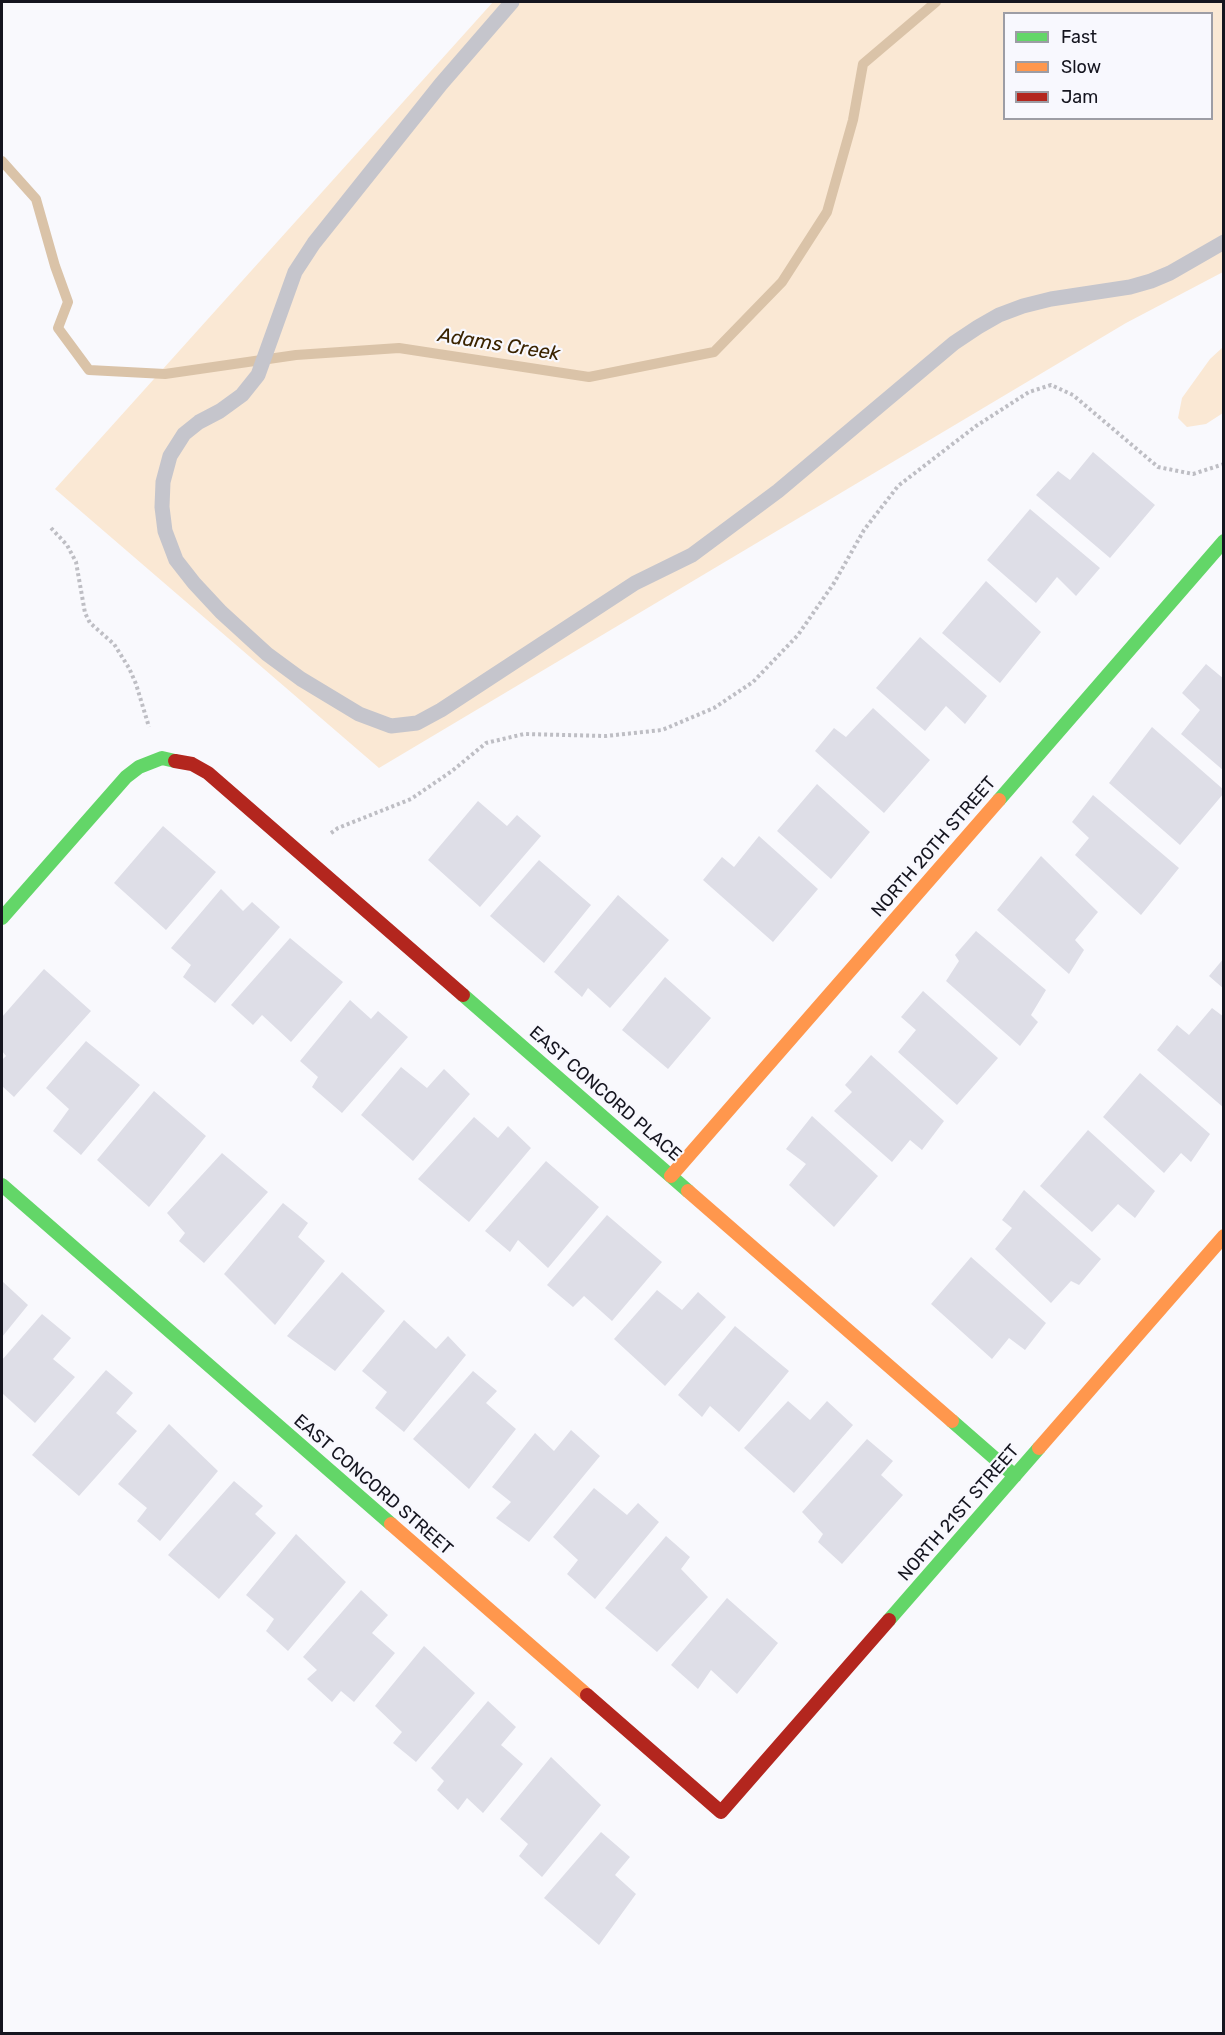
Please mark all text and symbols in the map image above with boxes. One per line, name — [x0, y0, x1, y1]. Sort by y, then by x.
legend — [1003, 12, 1213, 120]
text: Fast — [1061, 26, 1097, 48]
text: Slow — [1061, 56, 1101, 78]
text: Jam — [1061, 86, 1098, 108]
water label: Adams Creek — [436, 324, 562, 366]
street label: NORTH 20TH STREET — [867, 772, 1001, 922]
street label: EAST CONCORD PLACE — [525, 1022, 685, 1166]
street label: EAST CONCORD STREET — [289, 1410, 457, 1560]
street label: NORTH 21ST STREET — [894, 1440, 1024, 1586]

